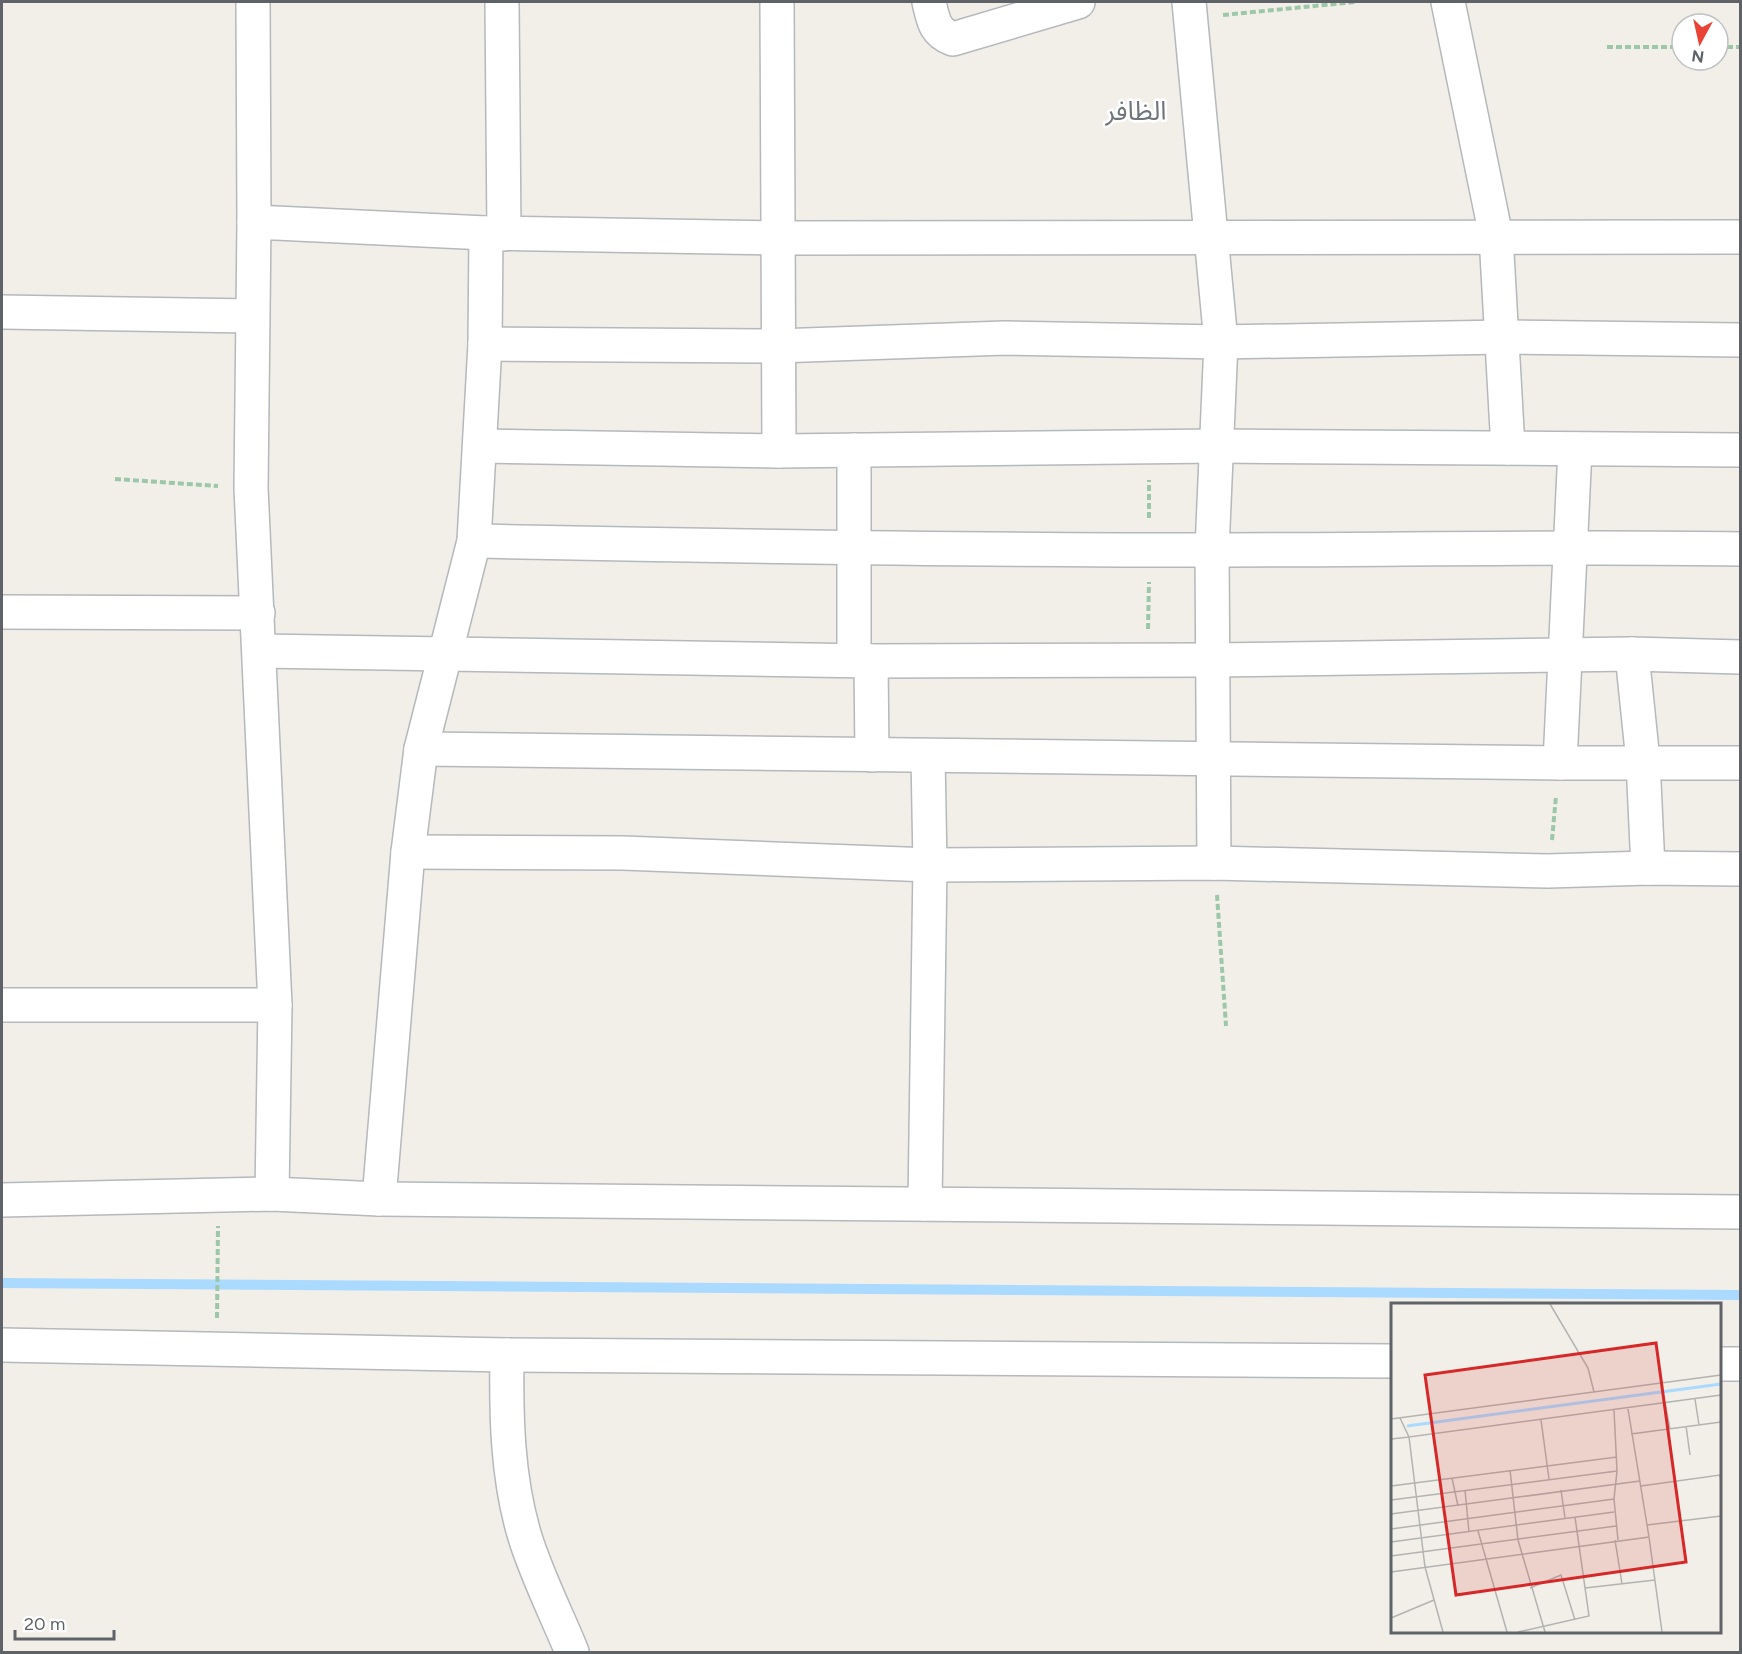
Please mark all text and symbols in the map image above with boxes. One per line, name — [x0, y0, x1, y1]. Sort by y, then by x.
north arrow — [1670, 12, 1730, 72]
text: N — [1691, 46, 1705, 67]
district label: الظافر — [1105, 95, 1166, 127]
inset map — [1391, 1303, 1721, 1633]
scale bar — [15, 1603, 114, 1641]
text: 20 m — [24, 1613, 65, 1635]

